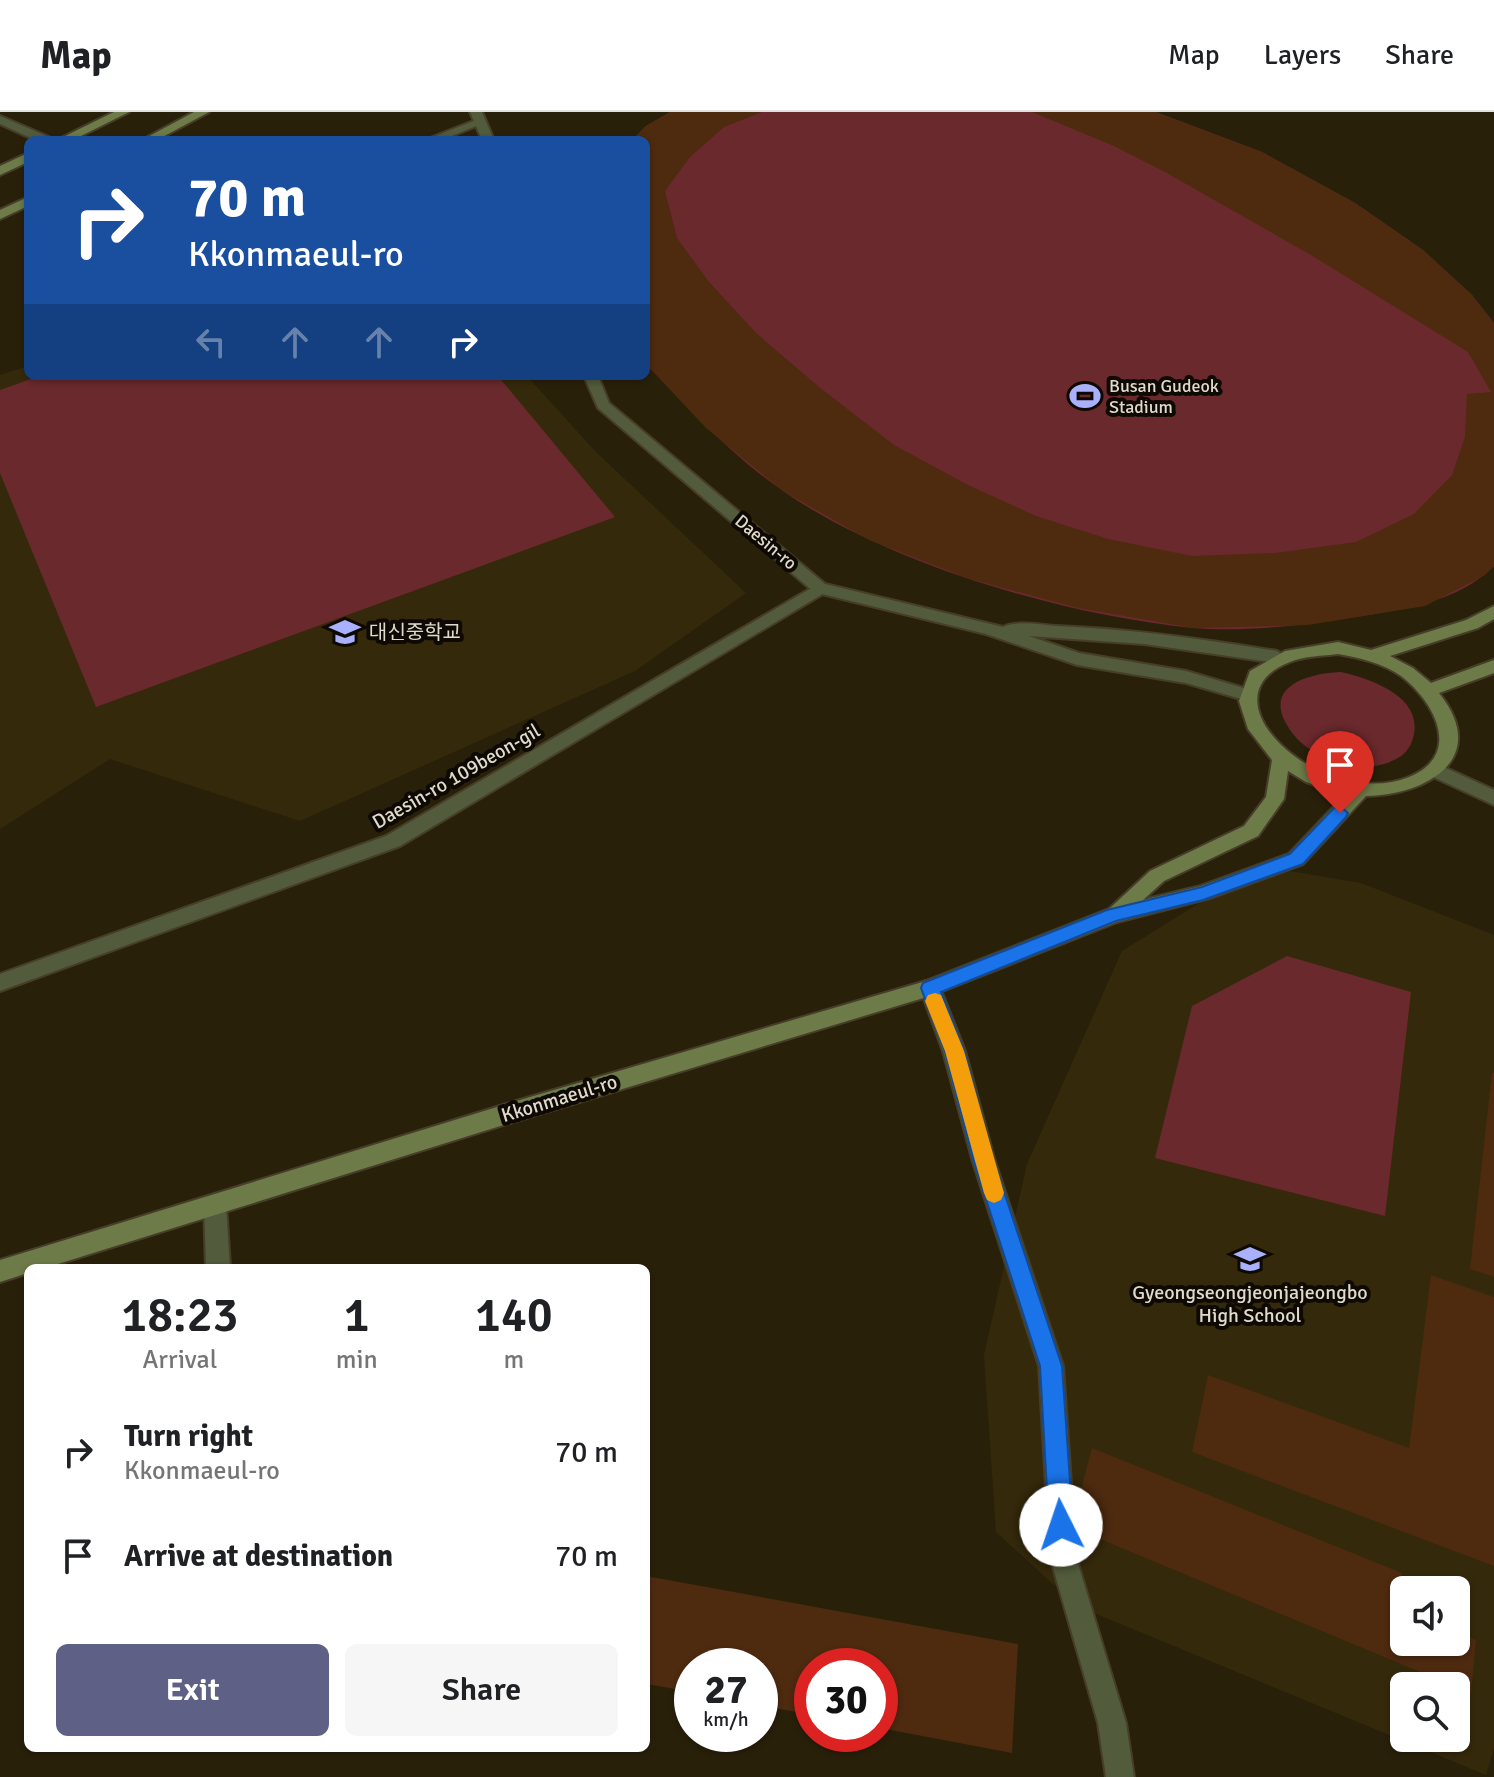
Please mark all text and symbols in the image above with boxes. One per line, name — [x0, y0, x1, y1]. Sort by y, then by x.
text: Map — [40, 32, 112, 79]
text: Map — [1168, 38, 1220, 72]
text: Layers — [1264, 38, 1341, 72]
text: Share — [1385, 38, 1454, 72]
text: 70 m — [188, 163, 306, 232]
icon: right — [56, 168, 160, 272]
text: Kkonmaeul-ro — [188, 232, 404, 277]
icon: left — [189, 320, 233, 364]
icon: ahead — [273, 320, 317, 364]
icon: ahead — [357, 320, 401, 364]
icon: right — [441, 320, 485, 364]
place label: Busan Gudeok Stadium — [1109, 375, 1219, 418]
sports icon: Busan Gudeok Stadium — [1068, 379, 1102, 413]
street label: Daesin-ro — [731, 510, 801, 574]
school or university icon: 대신중학교 — [328, 615, 362, 649]
place label: 대신중학교 — [369, 620, 461, 645]
street label: Daesin-ro 109beon-gil — [368, 718, 545, 835]
pin — [1306, 731, 1374, 813]
icon: arrive — [1318, 743, 1362, 787]
street label: Kkonmaeul-ro — [498, 1069, 620, 1128]
school or university icon: Gyeongseongjeonjajeongbo High School — [1233, 1242, 1267, 1276]
place label: Gyeongseongjeonjajeongbo High School — [1132, 1280, 1368, 1328]
text: 18:23 — [121, 1286, 238, 1345]
text: 1 — [344, 1286, 370, 1345]
text: 140 — [475, 1286, 553, 1345]
text: Arrival — [142, 1344, 217, 1376]
text: min — [336, 1344, 378, 1376]
text: m — [503, 1344, 524, 1376]
text: Turn right — [124, 1418, 253, 1455]
icon: right — [56, 1430, 100, 1474]
text: 70 m — [555, 1434, 618, 1471]
text: Kkonmaeul-ro — [124, 1455, 280, 1487]
position arrow — [1019, 1483, 1103, 1567]
icon: arrive — [56, 1534, 100, 1578]
text: Arrive at destination — [124, 1538, 393, 1575]
text: 70 m — [555, 1538, 618, 1575]
map controls — [1390, 1576, 1470, 1752]
button: sound — [1390, 1576, 1470, 1656]
button: Exit — [56, 1644, 329, 1736]
button: Share — [345, 1644, 618, 1736]
speed limit sign: 30 — [794, 1648, 898, 1752]
text: 27 — [704, 1665, 748, 1715]
button: search — [1390, 1672, 1470, 1752]
text: km/h — [703, 1707, 749, 1732]

